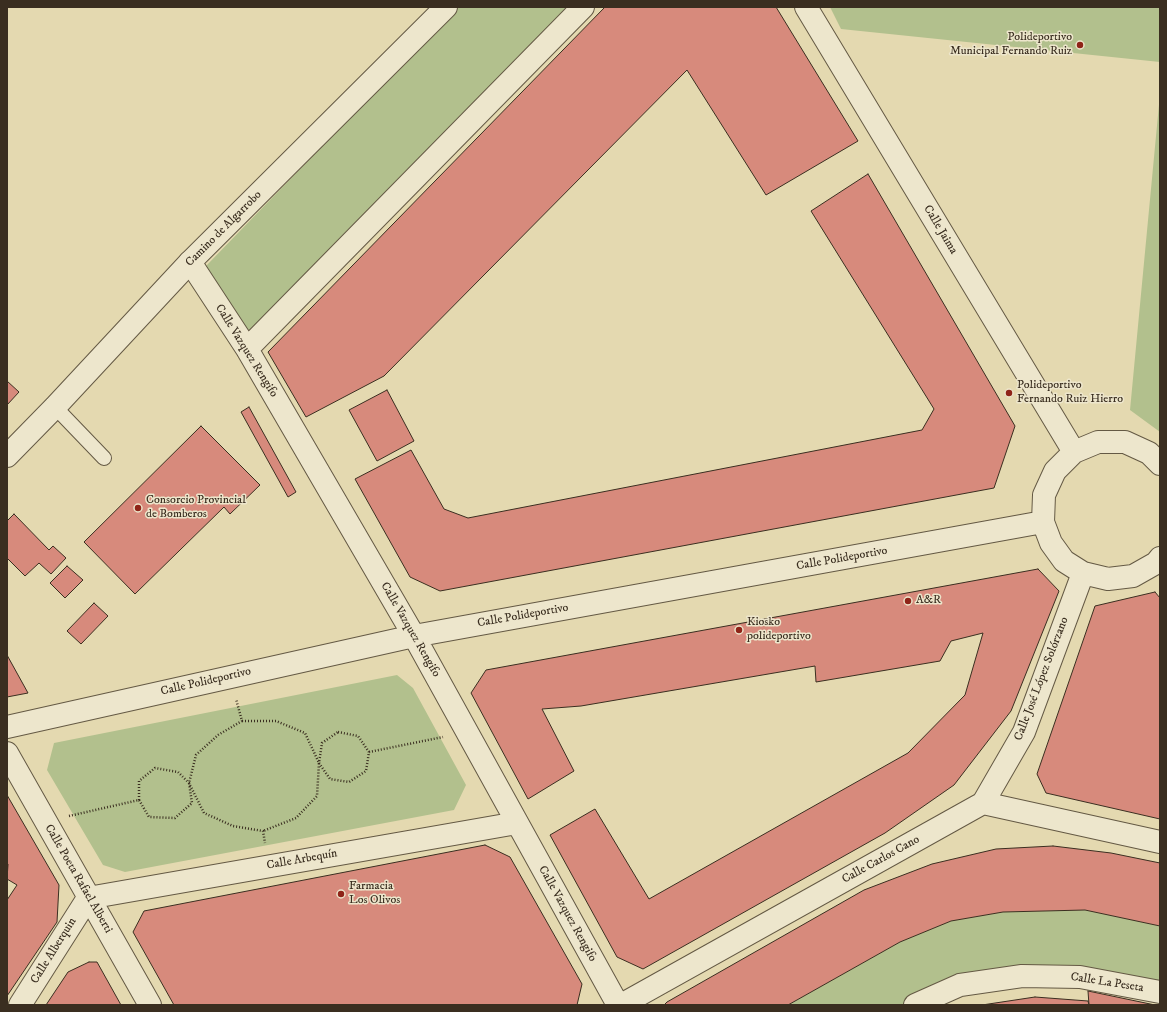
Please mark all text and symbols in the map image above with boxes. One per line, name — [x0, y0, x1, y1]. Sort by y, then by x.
place label: Polideportivo Municipal Fernando Ruiz — [950, 31, 1072, 59]
marker: Polideportivo Municipal Fernando Ruiz — [1075, 40, 1085, 50]
street label: Camino de Algarrobo — [183, 188, 265, 270]
street label: Calle Jaima — [920, 203, 960, 257]
street label: Calle Vazquez Rengifo — [212, 302, 280, 400]
place label: Polideportivo Fernando Ruiz Hierro — [1017, 379, 1123, 407]
marker: Polideportivo Fernando Ruiz Hierro — [1004, 388, 1014, 398]
place label: Consorcio Provincial de Bomberos — [146, 494, 246, 522]
marker: Consorcio Provincial de Bomberos — [133, 503, 143, 513]
street label: Calle Polideportivo — [795, 544, 889, 574]
street label: Calle Vazquez Rengifo — [377, 580, 443, 680]
place label: A&R — [916, 594, 941, 608]
marker: A&R — [903, 596, 913, 606]
street label: Calle Polideportivo — [476, 601, 570, 631]
street label: Calle José López Solórzano — [1012, 615, 1072, 743]
place label: Kiosko polideportivo — [747, 616, 811, 644]
marker: Kiosko polideportivo — [734, 625, 744, 635]
street label: Calle Polideportivo — [159, 665, 253, 699]
street label: Calle Poeta Rafael Alberti — [41, 822, 115, 936]
street label: Calle Carlos Cano — [840, 833, 922, 887]
street label: Calle Arbequín — [266, 847, 338, 873]
street label: Calle Vazquez Rengifo — [535, 864, 599, 964]
place label: Farmacia Los Olivos — [349, 880, 400, 908]
marker: Farmacia Los Olivos — [336, 889, 346, 899]
street label: Calle Alberquin — [28, 915, 80, 987]
street label: Calle La Peseta — [1069, 970, 1145, 996]

